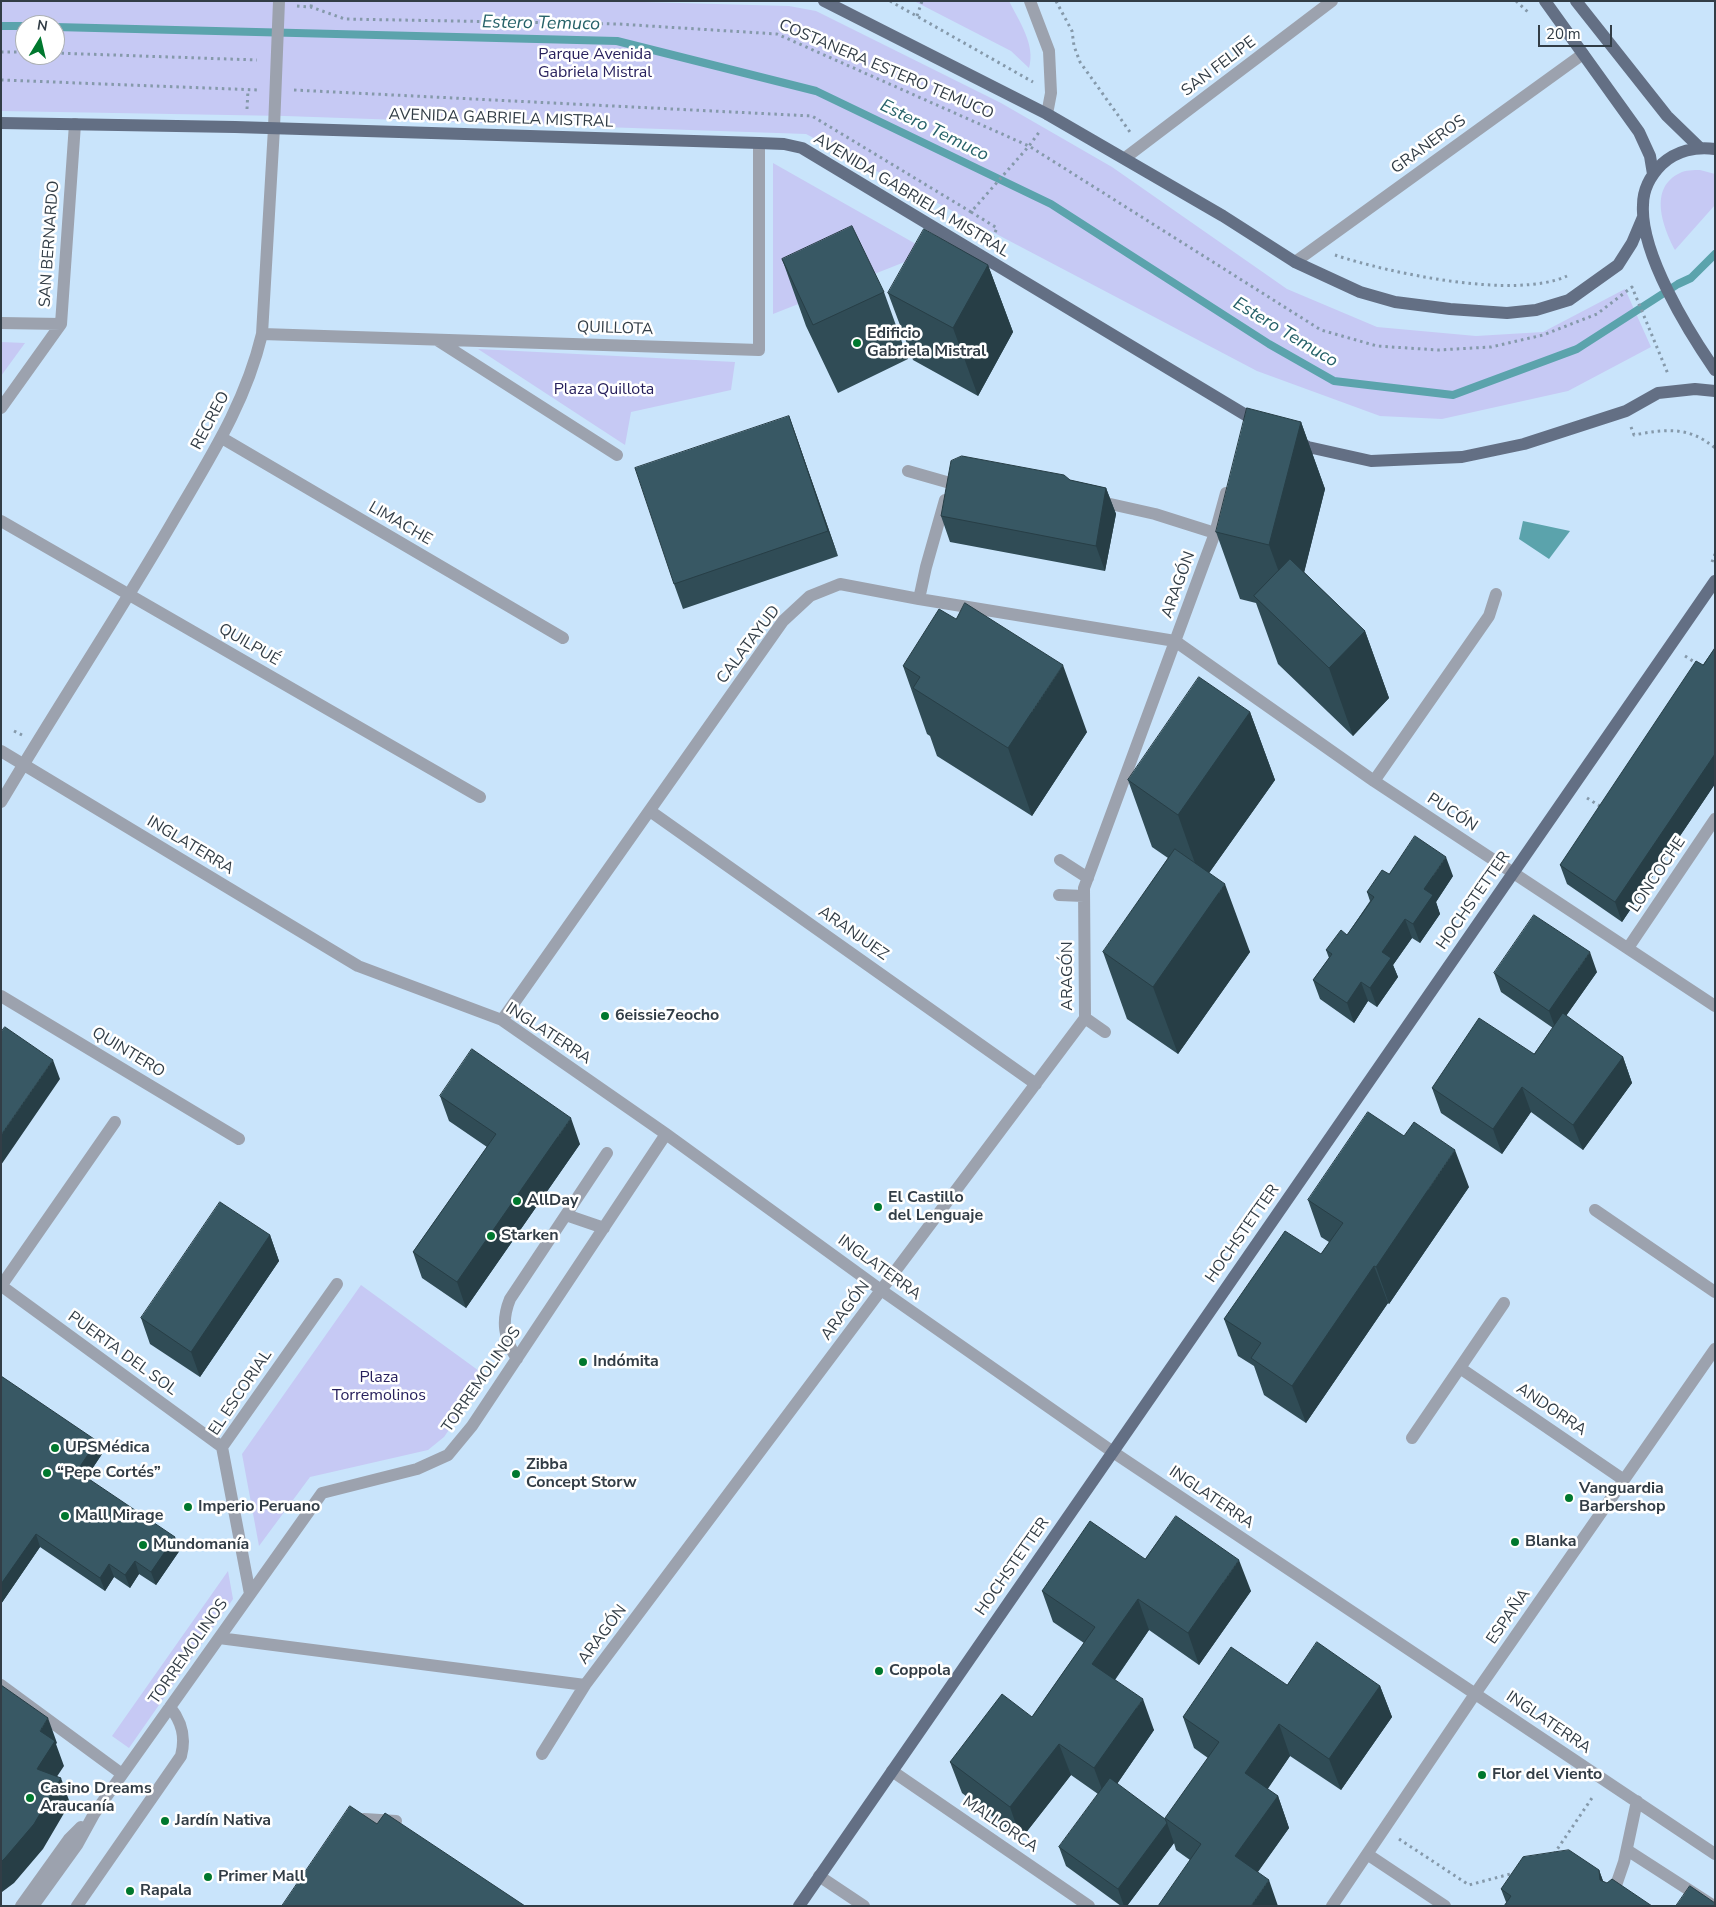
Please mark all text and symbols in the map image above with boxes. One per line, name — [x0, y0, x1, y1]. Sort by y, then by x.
water label: Estero Temuco — [482, 12, 600, 36]
north arrow — [15, 15, 65, 65]
text: N — [36, 15, 49, 36]
scale bar — [1541, 15, 1615, 47]
street label: COSTANERA ESTERO TEMUCO — [776, 16, 996, 124]
text: 20 m — [1546, 24, 1581, 44]
street label: SAN FELIPE — [1178, 33, 1260, 101]
park label: Parque Avenida Gabriela Mistral — [538, 45, 652, 83]
water label: Estero Temuco — [876, 95, 992, 167]
street label: AVENIDA GABRIELA MISTRAL — [388, 105, 614, 133]
street label: GRANEROS — [1388, 111, 1470, 179]
street label: AVENIDA GABRIELA MISTRAL — [810, 130, 1012, 262]
street label: SAN BERNARDO — [36, 180, 64, 308]
water label: Estero Temuco — [1229, 293, 1341, 373]
street label: QUILLOTA — [576, 318, 654, 340]
place label: Edificio Gabriela Mistral — [867, 324, 986, 362]
marker: Edificio Gabriela Mistral — [851, 337, 863, 349]
park label: Plaza Quillota — [554, 380, 654, 400]
street label: RECREO — [188, 389, 234, 453]
street label: LIMACHE — [365, 498, 435, 550]
street label: ARAGÓN — [1158, 549, 1200, 621]
street label: CALATAYUD — [713, 602, 785, 688]
street label: QUILPUÉ — [215, 620, 283, 670]
street label: PUCÓN — [1423, 790, 1481, 836]
street label: INGLATERRA — [143, 812, 237, 880]
street label: LONCOCHE — [1626, 833, 1690, 917]
street label: HOCHSTETTER — [1433, 848, 1515, 954]
street label: ARANJUEZ — [814, 903, 892, 965]
street label: ARAGÓN — [1058, 941, 1078, 1011]
street label: INGLATERRA — [502, 999, 594, 1069]
place label: 6eissie7eocho — [615, 1006, 719, 1026]
marker: 6eissie7eocho — [599, 1010, 611, 1022]
street label: QUINTERO — [88, 1024, 168, 1082]
street label: HOCHSTETTER — [1202, 1181, 1284, 1287]
place label: El Castillo del Lenguaje — [888, 1188, 983, 1226]
place label: AllDay — [527, 1191, 578, 1211]
marker: AllDay — [511, 1195, 523, 1207]
marker: El Castillo del Lenguaje — [872, 1201, 884, 1213]
place label: Starken — [501, 1226, 559, 1246]
marker: Starken — [485, 1230, 497, 1242]
street label: INGLATERRA — [834, 1231, 924, 1305]
street label: ARAGÓN — [817, 1278, 875, 1344]
street label: PUERTA DEL SOL — [64, 1308, 180, 1400]
street label: TORREMOLINOS — [438, 1323, 526, 1437]
street label: EL ESCORIAL — [205, 1347, 277, 1439]
place label: Indómita — [593, 1352, 659, 1372]
marker: Indómita — [577, 1356, 589, 1368]
park label: Plaza Torremolinos — [332, 1368, 426, 1406]
street label: ANDORRA — [1512, 1380, 1590, 1440]
place label: UPSMédica — [65, 1438, 150, 1458]
marker: UPSMédica — [49, 1442, 61, 1454]
place label: Zibba Concept Storw — [526, 1455, 637, 1493]
place label: “Pepe Cortés” — [57, 1463, 161, 1483]
street label: INGLATERRA — [1165, 1463, 1257, 1533]
marker: “Pepe Cortés” — [41, 1467, 53, 1479]
marker: Zibba Concept Storw — [510, 1468, 522, 1480]
place label: Vanguardia Barbershop — [1579, 1479, 1665, 1517]
marker: Vanguardia Barbershop — [1563, 1492, 1575, 1504]
place label: Imperio Peruano — [198, 1497, 320, 1517]
marker: Imperio Peruano — [182, 1501, 194, 1513]
place label: Mall Mirage — [75, 1506, 163, 1526]
marker: Mall Mirage — [59, 1510, 71, 1522]
street label: HOCHSTETTER — [972, 1514, 1054, 1620]
place label: Blanka — [1525, 1532, 1576, 1552]
place label: Mundomanía — [153, 1535, 249, 1555]
marker: Blanka — [1509, 1536, 1521, 1548]
marker: Mundomanía — [137, 1539, 149, 1551]
street label: ESPAÑA — [1483, 1586, 1535, 1648]
street label: TORREMOLINOS — [145, 1595, 233, 1709]
street label: ARAGÓN — [574, 1602, 632, 1668]
place label: Coppola — [889, 1661, 951, 1681]
marker: Coppola — [873, 1665, 885, 1677]
street label: INGLATERRA — [1502, 1688, 1594, 1758]
place label: Flor del Viento — [1492, 1765, 1602, 1785]
marker: Flor del Viento — [1476, 1769, 1488, 1781]
place label: Casino Dreams Araucanía — [40, 1779, 152, 1817]
marker: Casino Dreams Araucanía — [24, 1792, 36, 1804]
street label: MALLORCA — [958, 1793, 1042, 1857]
place label: Jardín Nativa — [175, 1811, 271, 1831]
marker: Jardín Nativa — [159, 1815, 171, 1827]
place label: Primer Mall — [218, 1867, 305, 1887]
marker: Primer Mall — [202, 1871, 214, 1883]
place label: Rapala — [140, 1881, 192, 1901]
marker: Rapala — [124, 1885, 136, 1897]

